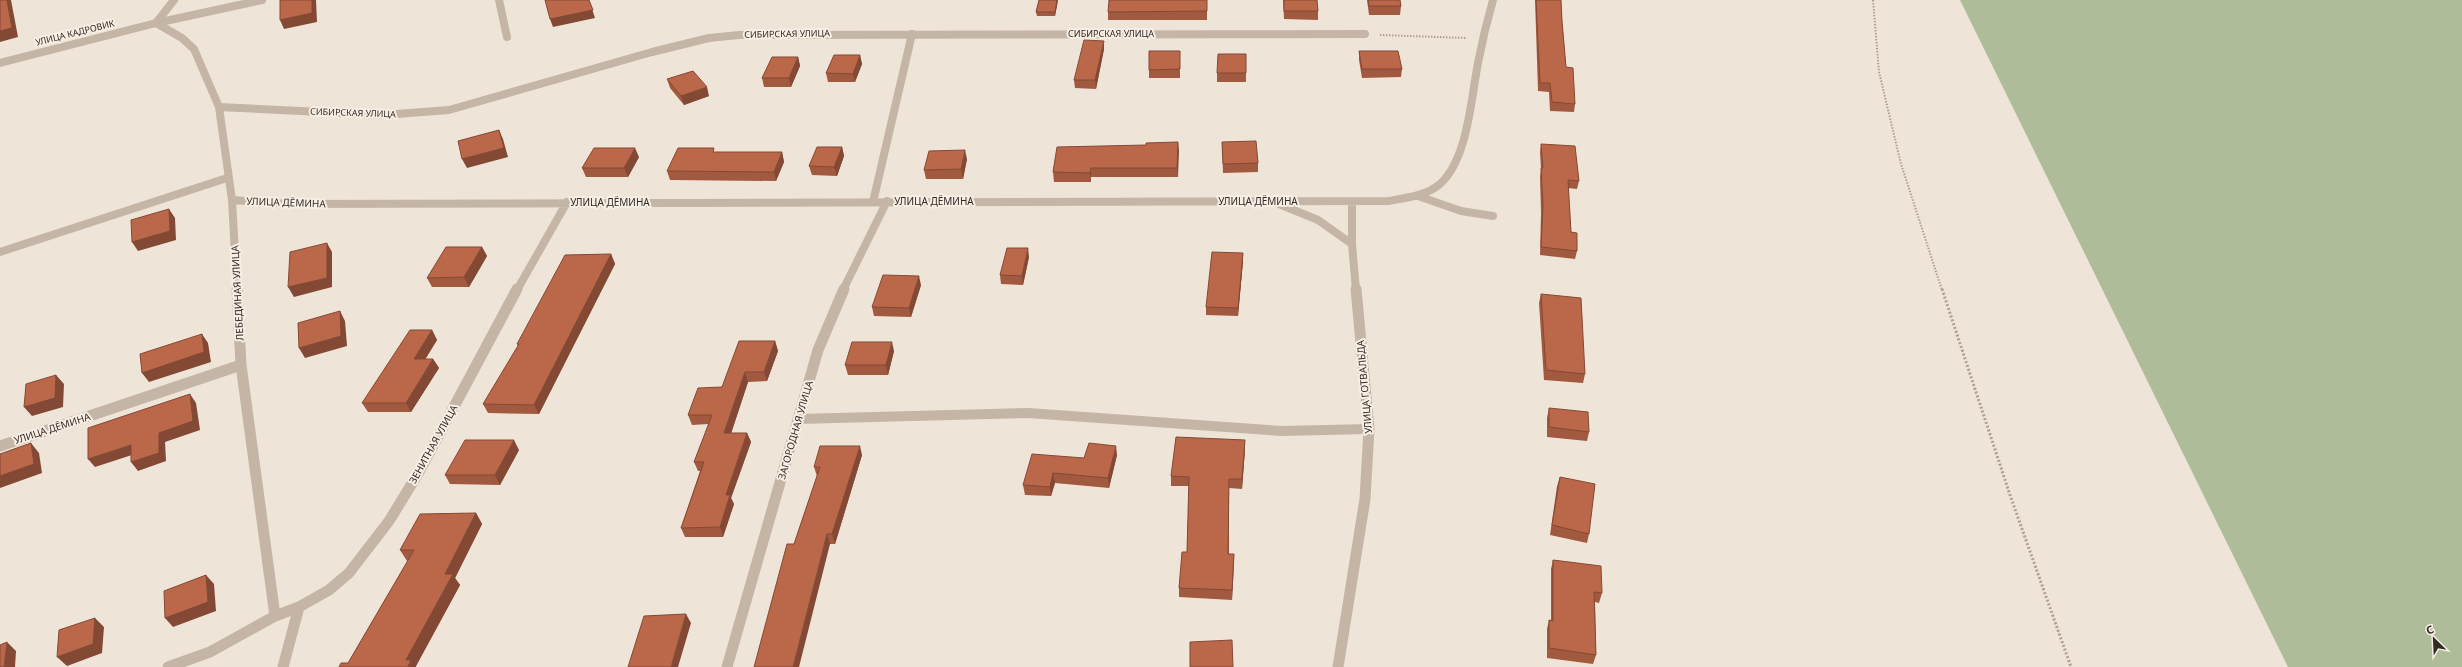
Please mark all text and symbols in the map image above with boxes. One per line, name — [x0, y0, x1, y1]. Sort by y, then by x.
street label: УЛИЦА КАДРОВИК — [34, 16, 116, 49]
street label: СИБИРСКАЯ УЛИЦА — [744, 26, 830, 41]
street label: СИБИРСКАЯ УЛИЦА — [1068, 27, 1154, 40]
street label: СИБИРСКАЯ УЛИЦА — [310, 105, 396, 121]
street label: УЛИЦА ДЁМИНА — [246, 194, 327, 210]
street label: УЛИЦА ДЁМИНА — [894, 194, 974, 208]
street label: УЛИЦА ДЁМИНА — [1218, 194, 1298, 208]
street label: УЛИЦА ДЁМИНА — [570, 195, 650, 209]
street label: ЛЕБЕДИНАЯ УЛИЦА — [227, 244, 246, 341]
street label: УЛИЦА ГОТВАЛЬДА — [1353, 339, 1375, 434]
street label: ЗАГОРОДНАЯ УЛИЦА — [774, 379, 816, 481]
street label: ЗЕНИТНАЯ УЛИЦА — [405, 401, 461, 486]
street label: УЛИЦА ДЁМИНА — [12, 409, 93, 447]
north arrow — [2414, 619, 2454, 659]
text: С — [2423, 621, 2436, 638]

